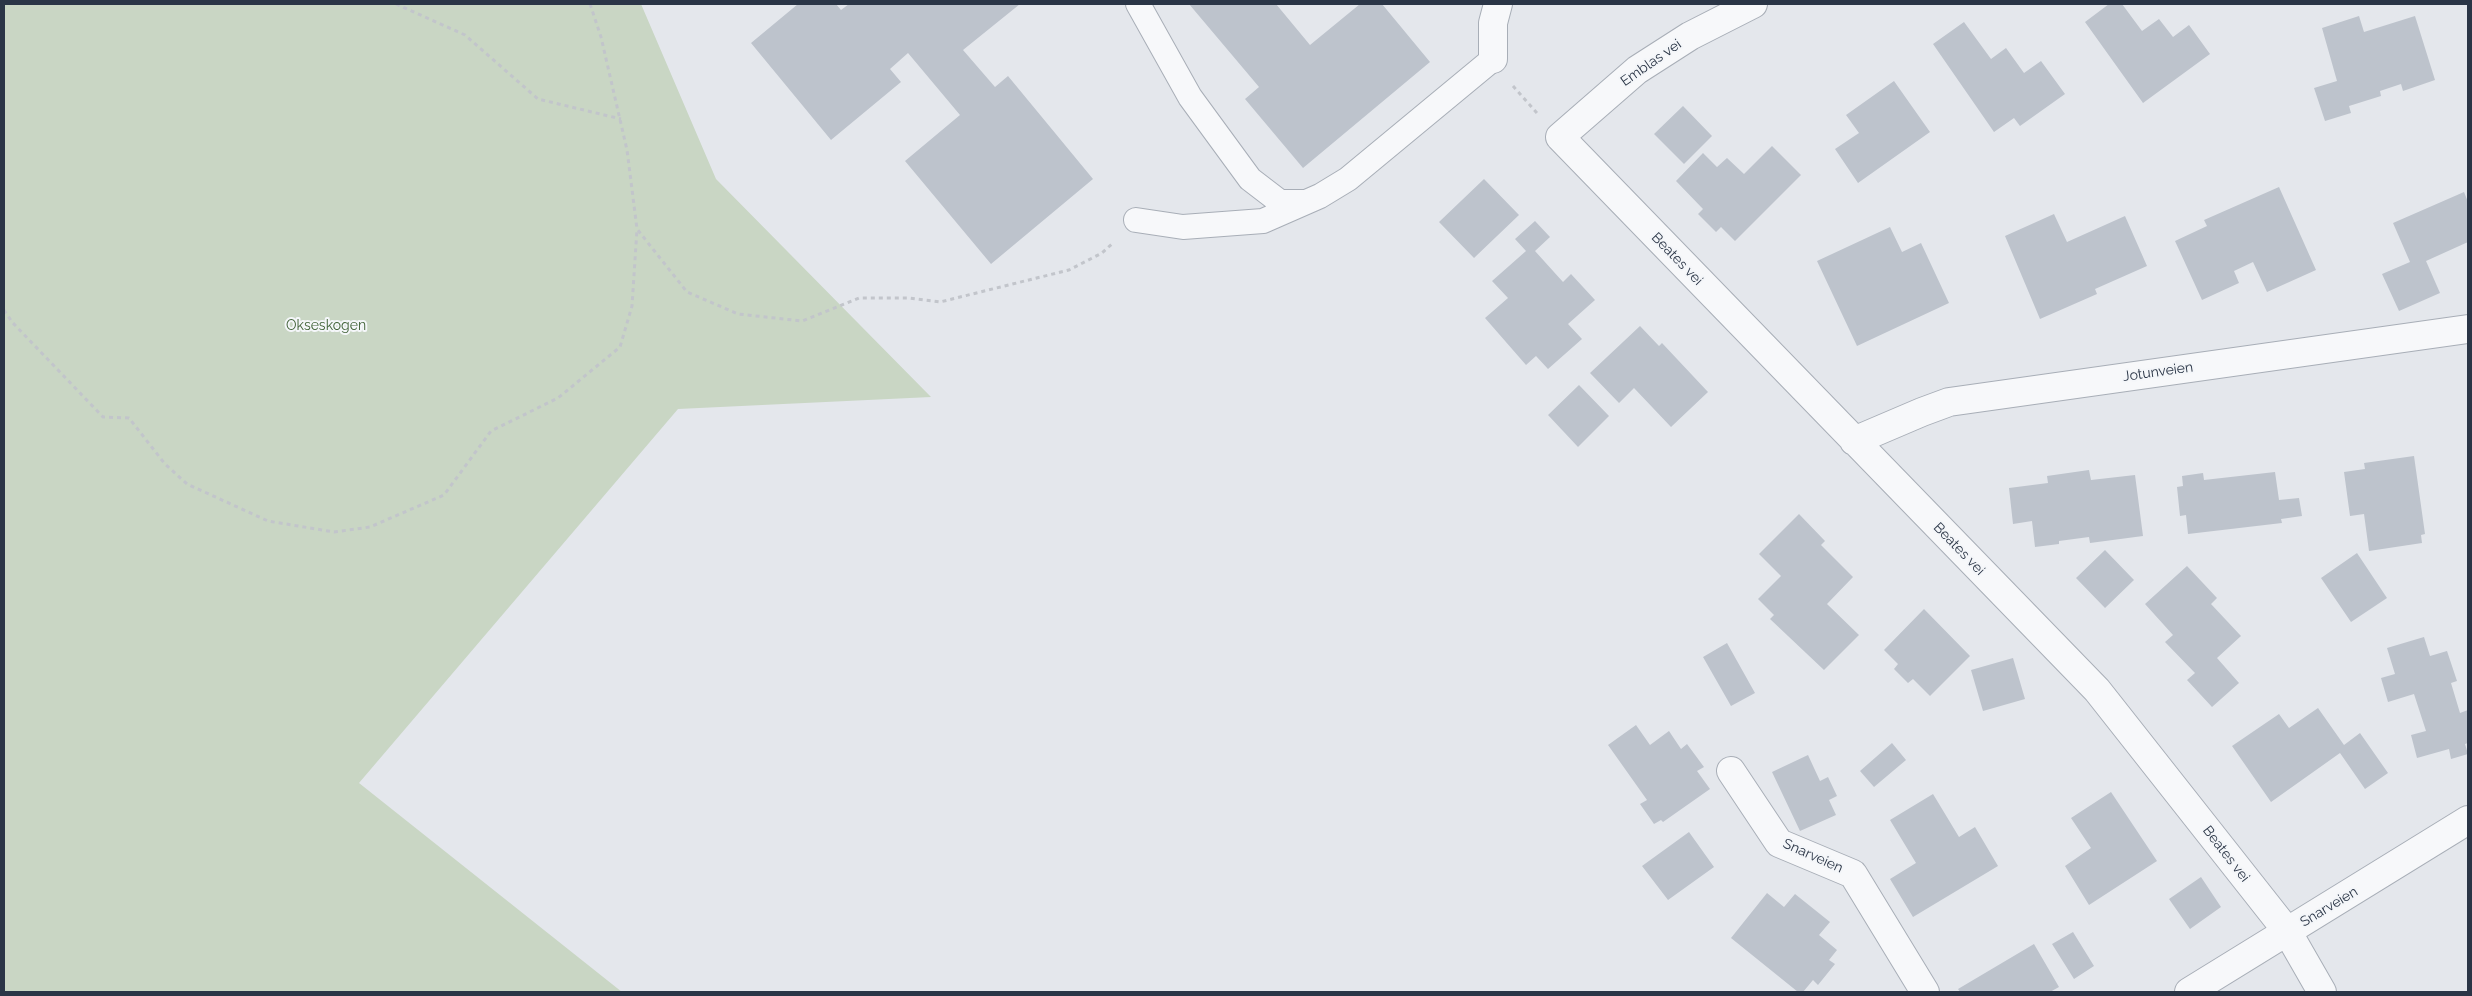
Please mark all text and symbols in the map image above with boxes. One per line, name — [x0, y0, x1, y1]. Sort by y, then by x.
street label: Emblas vei — [1617, 36, 1685, 90]
street label: Beates vei — [1648, 229, 1706, 289]
park label: Okseskogen — [286, 318, 366, 334]
street label: Jotunveien — [2122, 359, 2194, 385]
street label: Beates vei — [1930, 519, 1988, 579]
street label: Beates vei — [2199, 823, 2253, 885]
street label: Snarveien — [1780, 835, 1846, 877]
street label: Snarveien — [2297, 883, 2361, 931]

